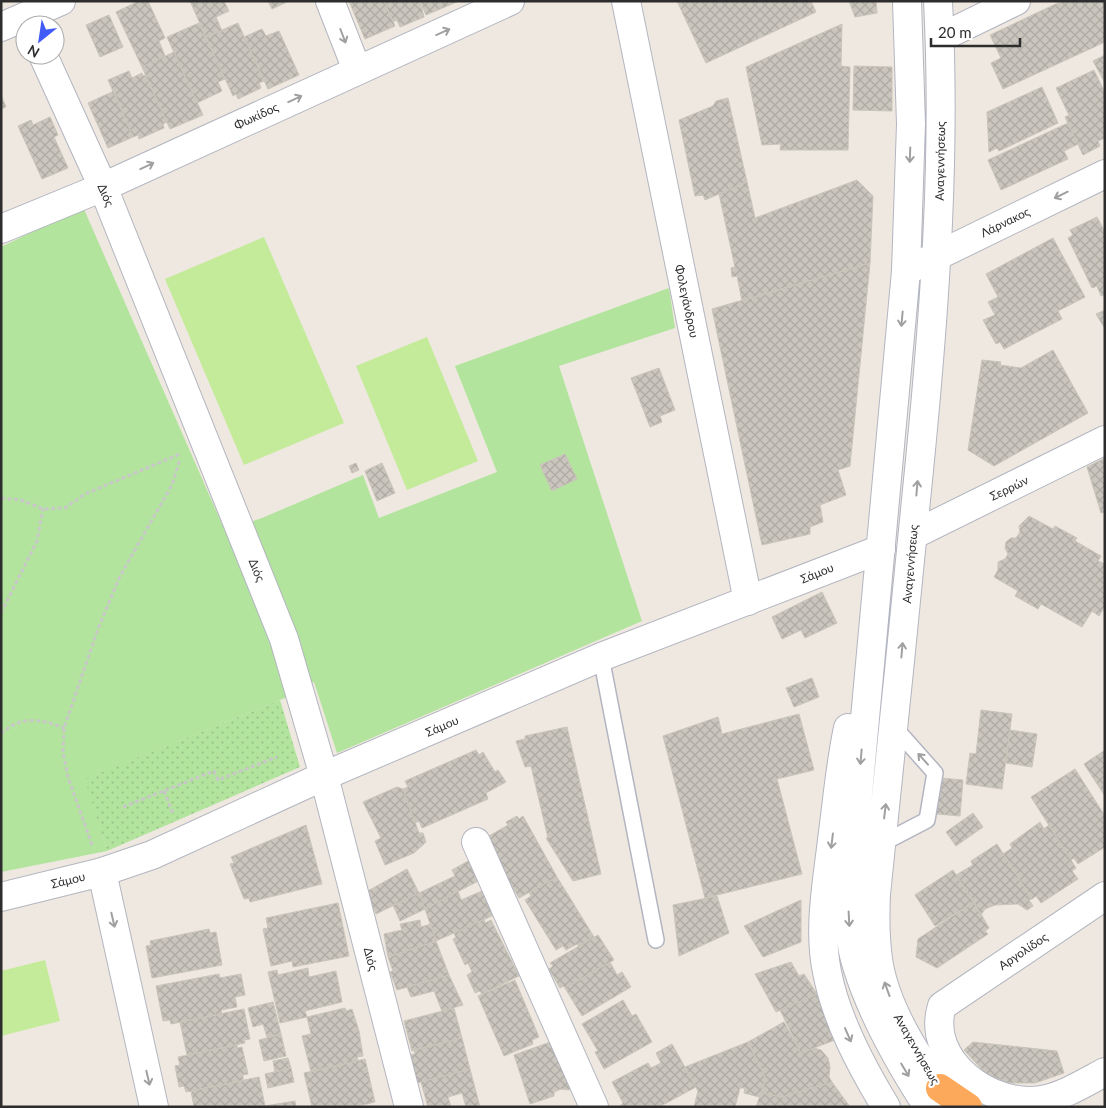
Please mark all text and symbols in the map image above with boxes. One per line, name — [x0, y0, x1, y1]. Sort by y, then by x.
north arrow — [15, 15, 65, 65]
scale bar — [931, 15, 1020, 47]
text: 20 m — [938, 23, 972, 41]
one-way arrow — [435, 26, 450, 36]
one-way arrow — [339, 28, 349, 43]
text: N — [24, 42, 42, 62]
one-way arrow — [287, 93, 302, 103]
street label: Φωκίδος — [231, 99, 281, 133]
street label: Αναγεννήσεως — [932, 121, 948, 201]
one-way arrow — [906, 147, 915, 163]
one-way arrow — [139, 161, 154, 171]
street label: Διός — [94, 181, 118, 209]
one-way arrow — [1054, 191, 1069, 200]
street label: Λάρνακος — [978, 203, 1032, 240]
street label: Φολεγάνδρου — [672, 263, 702, 339]
one-way arrow — [897, 311, 906, 327]
street label: Σερρών — [987, 472, 1031, 504]
one-way arrow — [913, 480, 922, 496]
street label: Αναγεννήσεως — [899, 524, 921, 604]
street label: Διός — [246, 556, 269, 584]
street label: Σάμου — [798, 560, 836, 586]
one-way arrow — [897, 642, 907, 658]
street label: Σάμου — [423, 712, 461, 740]
one-way arrow — [856, 749, 866, 765]
one-way arrow — [917, 753, 929, 766]
one-way arrow — [880, 803, 890, 819]
one-way arrow — [827, 833, 837, 849]
street label: Σάμου — [49, 869, 87, 891]
one-way arrow — [109, 911, 118, 927]
one-way arrow — [845, 911, 854, 927]
street label: Αργολίδος — [996, 929, 1051, 973]
street label: Διός — [361, 946, 381, 973]
one-way arrow — [882, 982, 891, 997]
street label: Αναγεννήσεως — [891, 1011, 943, 1087]
one-way arrow — [844, 1027, 854, 1042]
one-way arrow — [901, 1062, 911, 1076]
one-way arrow — [144, 1070, 153, 1086]

